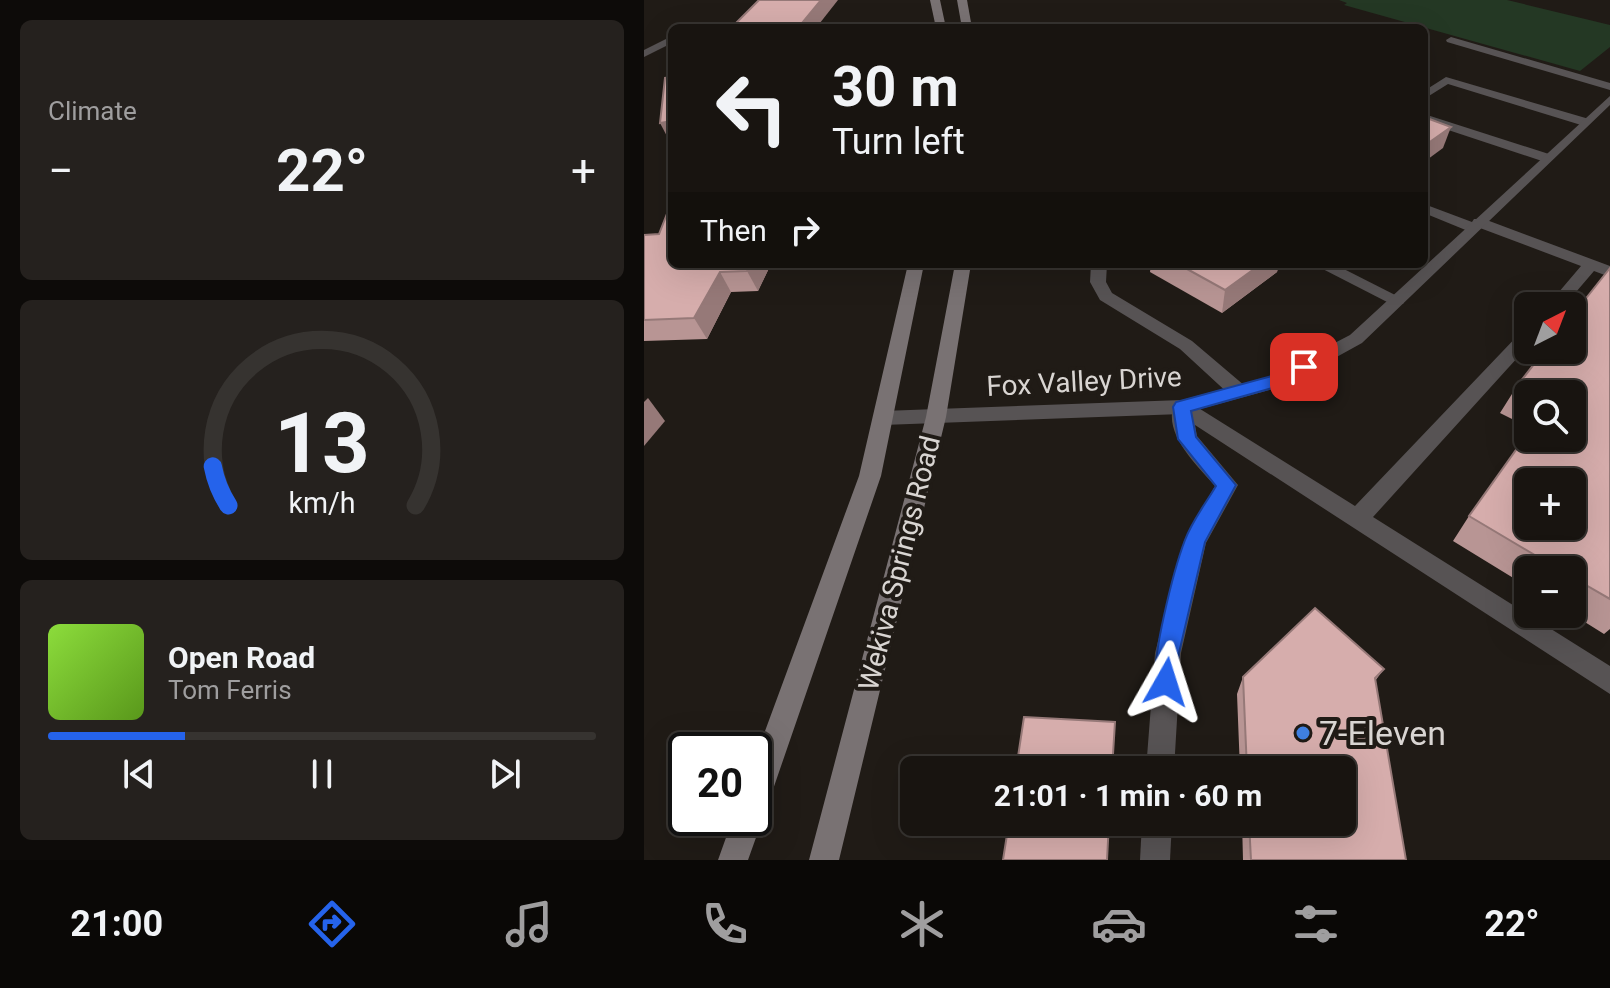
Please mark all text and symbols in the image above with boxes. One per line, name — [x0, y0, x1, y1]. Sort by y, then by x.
text: 30 m — [832, 54, 959, 120]
icon: left — [700, 56, 804, 160]
text: Climate — [48, 96, 137, 126]
text: Turn left — [832, 121, 965, 163]
text: 22° — [276, 135, 368, 206]
text: − — [48, 145, 73, 197]
text: + — [571, 145, 596, 197]
icon: right — [783, 208, 827, 252]
text: Then — [700, 213, 767, 248]
north arrow — [1514, 292, 1586, 364]
map controls — [1514, 292, 1586, 628]
pin — [1270, 333, 1338, 401]
icon: arrive — [1282, 345, 1326, 389]
street label: Fox Valley Drive — [986, 360, 1183, 403]
button: search — [1514, 380, 1586, 452]
text: 13 — [274, 395, 370, 492]
street label: Wekiva Springs Road — [852, 432, 947, 694]
button: + — [1514, 468, 1586, 540]
text: km/h — [288, 486, 356, 520]
button: − — [1514, 556, 1586, 628]
text: Open Road — [168, 640, 315, 675]
position arrow — [1124, 640, 1208, 724]
text: Tom Ferris — [168, 675, 292, 705]
place label: 7-Eleven — [1319, 713, 1446, 753]
marker: 7-Eleven — [1294, 724, 1312, 742]
speed limit sign: 20 — [668, 732, 772, 836]
icon: previous — [117, 752, 161, 796]
icon: pause — [300, 752, 344, 796]
icon: next — [483, 752, 527, 796]
text: 21:01 · 1 min · 60 m — [994, 778, 1262, 813]
icon: directions — [304, 896, 360, 952]
icon: music — [501, 896, 557, 952]
icon: phone — [697, 896, 753, 952]
icon: climate — [894, 896, 950, 952]
icon: car — [1091, 896, 1147, 952]
icon: filters — [1288, 896, 1344, 952]
text: 21:00 — [70, 903, 163, 945]
text: 22° — [1484, 903, 1540, 945]

